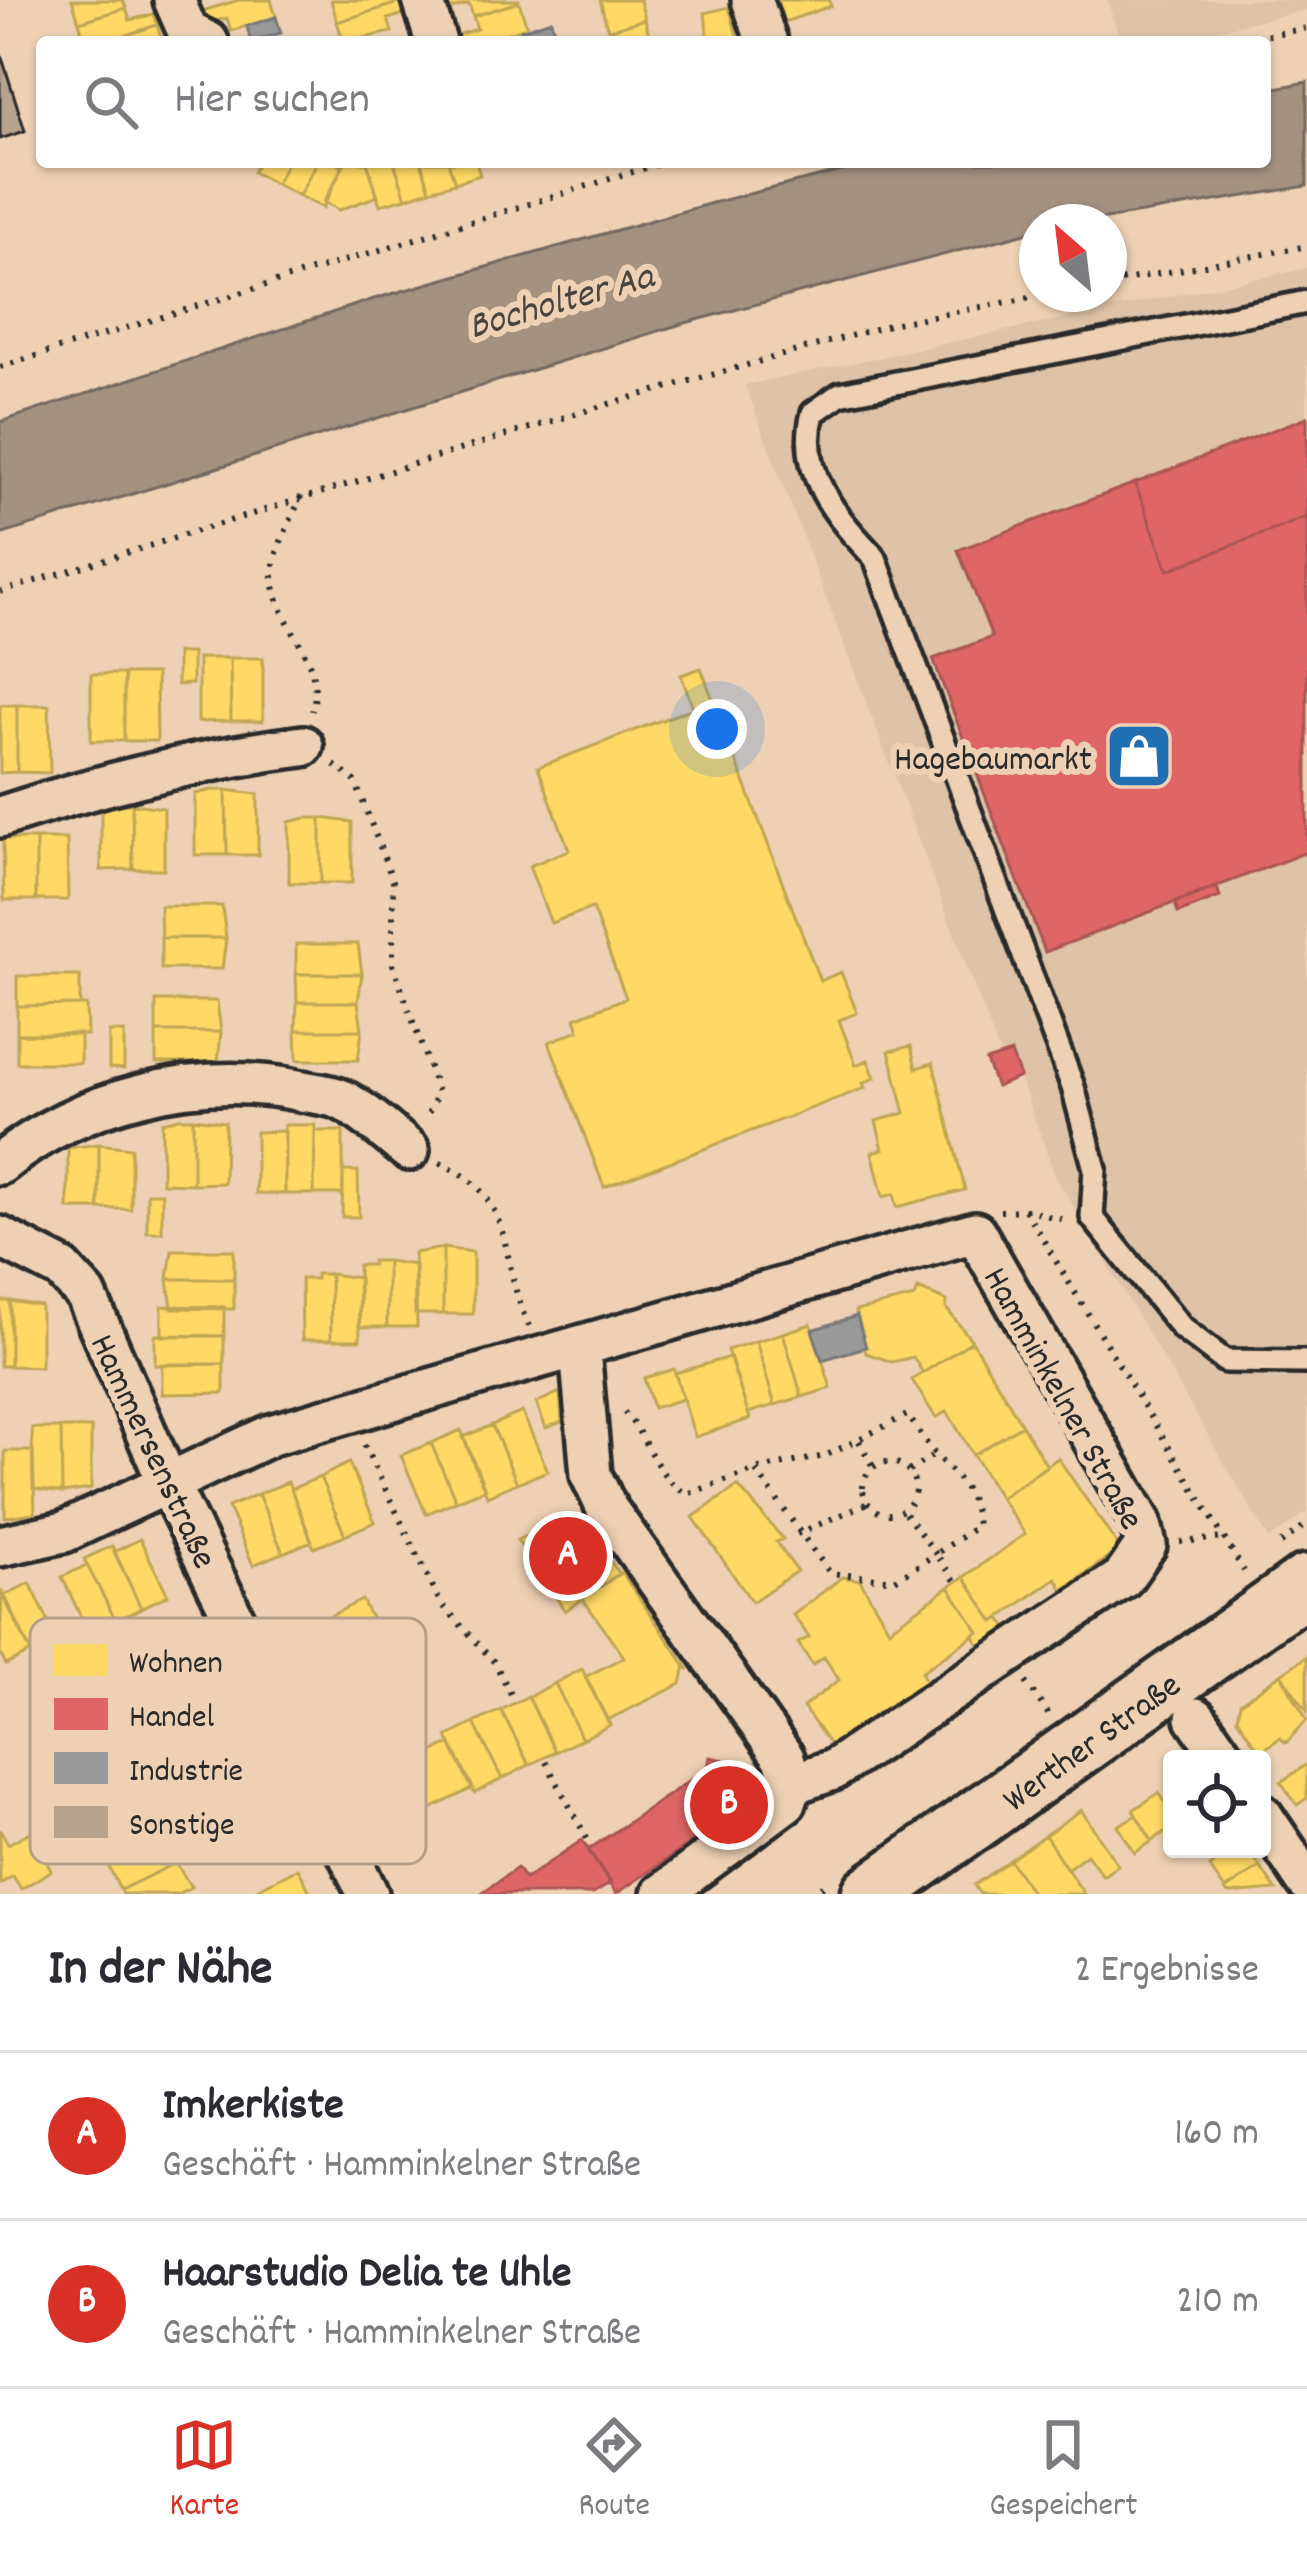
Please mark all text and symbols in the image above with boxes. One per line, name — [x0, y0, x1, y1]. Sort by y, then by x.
search box — [36, 36, 1271, 168]
icon: search — [78, 69, 144, 135]
text: Hier suchen — [174, 70, 370, 134]
north arrow — [1019, 204, 1127, 312]
water label: Bocholter Aa — [463, 251, 663, 357]
your location — [687, 699, 747, 759]
shop icon: Hagebaumarkt — [1104, 721, 1174, 791]
place label: Hagebaumarkt — [894, 736, 1092, 788]
street label: Hamminkelner Straße — [967, 1259, 1155, 1541]
street label: Hammersenstraße — [73, 1327, 228, 1578]
pin: A — [529, 1511, 607, 1601]
legend — [30, 1618, 426, 1864]
text: Wohnen — [129, 1642, 223, 1689]
street label: Werther Straße — [994, 1662, 1194, 1827]
text: Handel — [129, 1696, 215, 1743]
text: Industrie — [129, 1750, 243, 1797]
map controls — [1163, 1750, 1271, 1858]
button: locate — [1163, 1750, 1271, 1858]
pin: B — [690, 1760, 768, 1850]
text: Sonstige — [129, 1804, 235, 1851]
text: In der Nähe — [48, 1936, 272, 2008]
text: 2 Ergebnisse — [1075, 1945, 1259, 2000]
text: Imkerkiste — [162, 2076, 344, 2140]
text: A — [76, 2108, 98, 2163]
text: 160 m — [1174, 2108, 1259, 2163]
text: Geschäft · Hamminkelner Straße — [162, 2140, 641, 2195]
text: Haarstudio Delia te Uhle — [162, 2244, 571, 2308]
text: B — [78, 2276, 96, 2331]
text: 210 m — [1176, 2276, 1259, 2331]
text: Geschäft · Hamminkelner Straße — [162, 2308, 641, 2363]
tab: Karte — [170, 2412, 239, 2531]
tab: Route — [578, 2412, 650, 2531]
tab: Gespeichert — [989, 2412, 1137, 2531]

